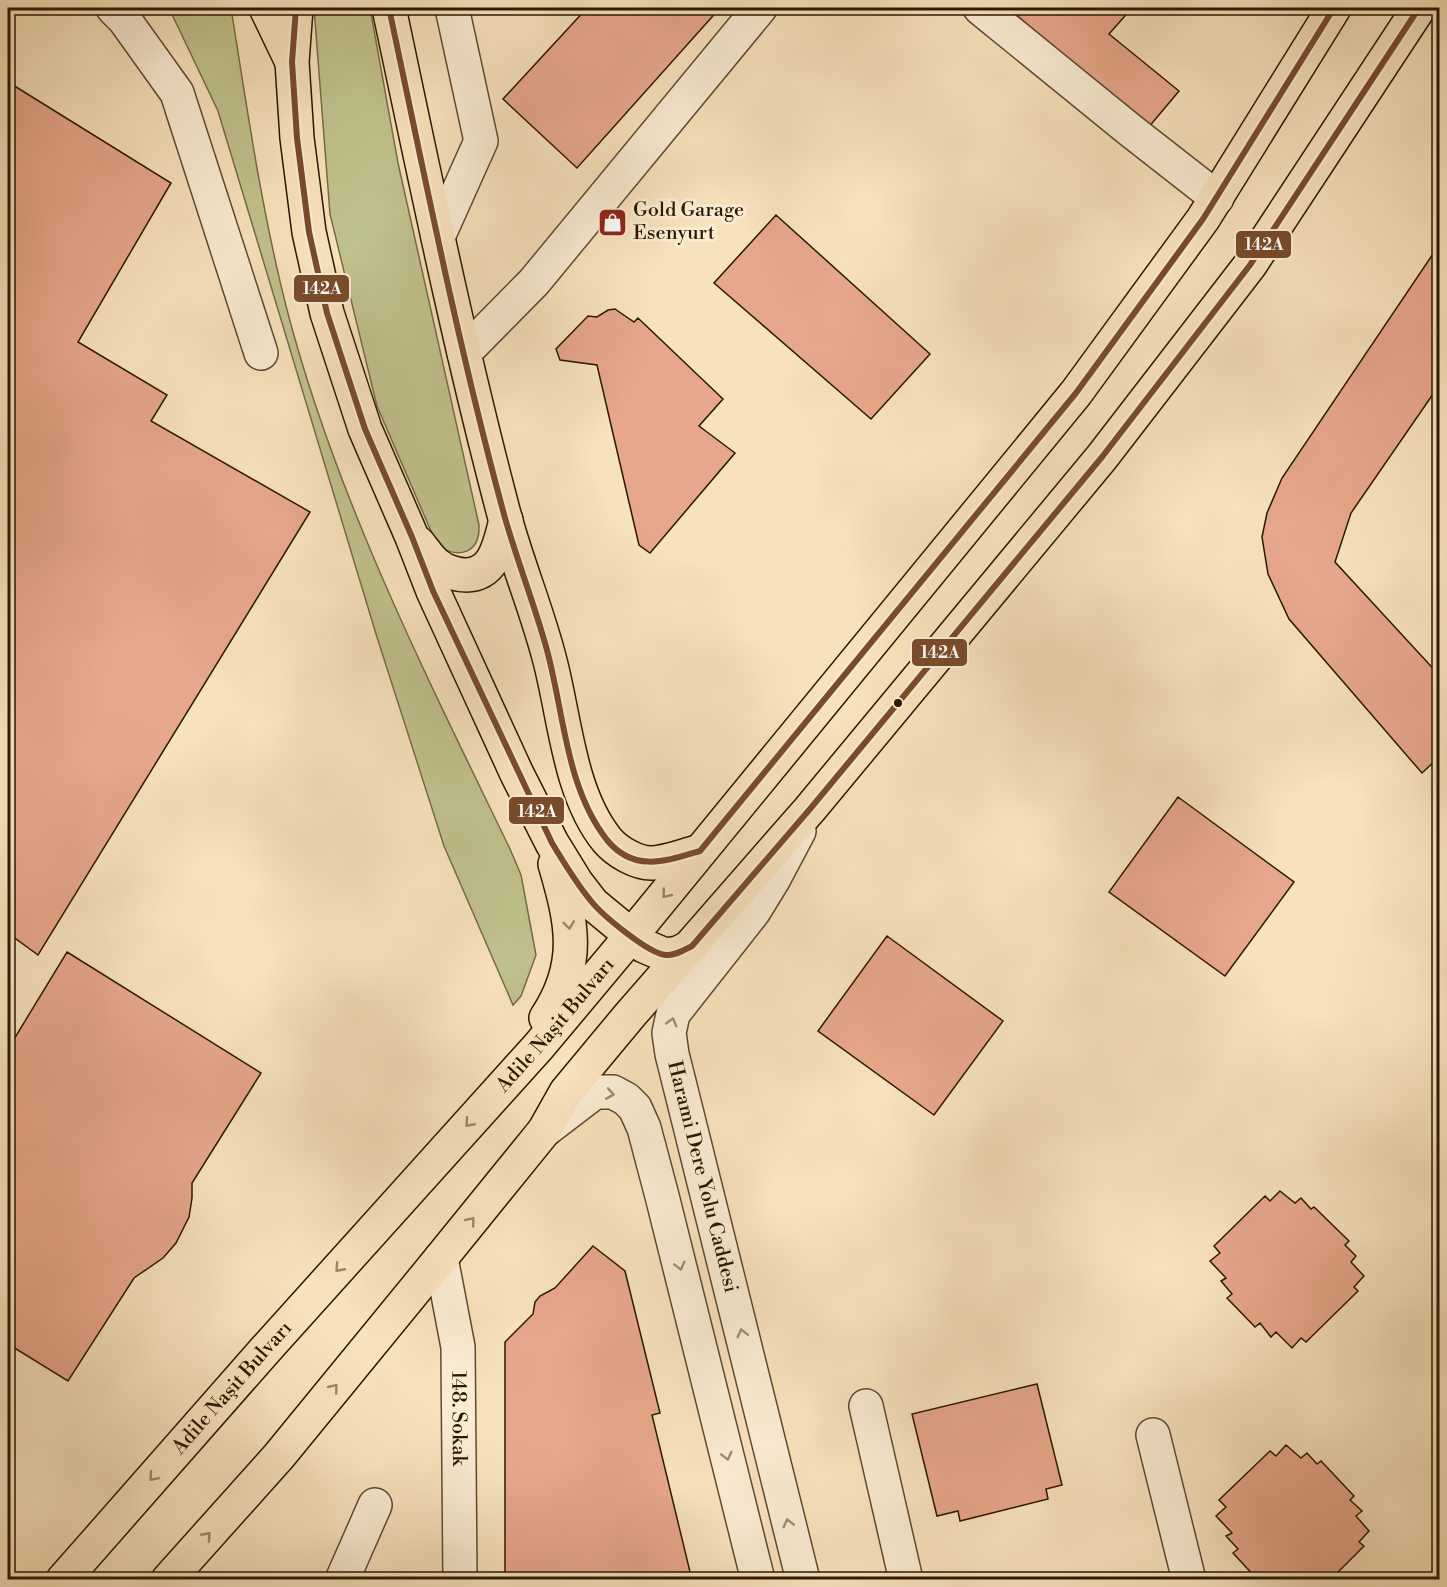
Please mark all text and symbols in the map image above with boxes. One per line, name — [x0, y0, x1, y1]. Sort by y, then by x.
place label: Gold Garage Esenyurt — [633, 198, 744, 246]
shop icon: Gold Garage Esenyurt — [596, 206, 628, 238]
line badge: 142A — [1235, 230, 1292, 259]
text: 142A — [1244, 235, 1284, 255]
line badge: 142A — [293, 274, 350, 303]
text: 142A — [302, 279, 342, 299]
line badge: 142A — [911, 638, 968, 667]
text: 142A — [920, 643, 960, 663]
unlabelled marker — [892, 697, 904, 709]
line badge: 142A — [508, 796, 565, 825]
text: 142A — [517, 802, 557, 822]
one-way arrow — [662, 887, 673, 898]
one-way arrow — [562, 920, 575, 929]
street label: Adile Naşit Bulvarı — [490, 952, 620, 1098]
one-way arrow — [665, 1017, 677, 1028]
street label: Harami Dere Yolu Caddesi — [662, 1058, 744, 1296]
one-way arrow — [605, 1087, 615, 1100]
one-way arrow — [465, 1117, 476, 1127]
one-way arrow — [463, 1217, 474, 1228]
one-way arrow — [335, 1261, 346, 1272]
one-way arrow — [672, 1261, 685, 1271]
street label: Adile Naşit Bulvarı — [166, 1316, 298, 1460]
one-way arrow — [736, 1329, 749, 1339]
street label: 148. Sokak — [446, 1371, 472, 1468]
one-way arrow — [327, 1384, 338, 1395]
one-way arrow — [720, 1450, 733, 1460]
one-way arrow — [149, 1470, 160, 1481]
one-way arrow — [783, 1518, 796, 1528]
one-way arrow — [200, 1532, 211, 1543]

